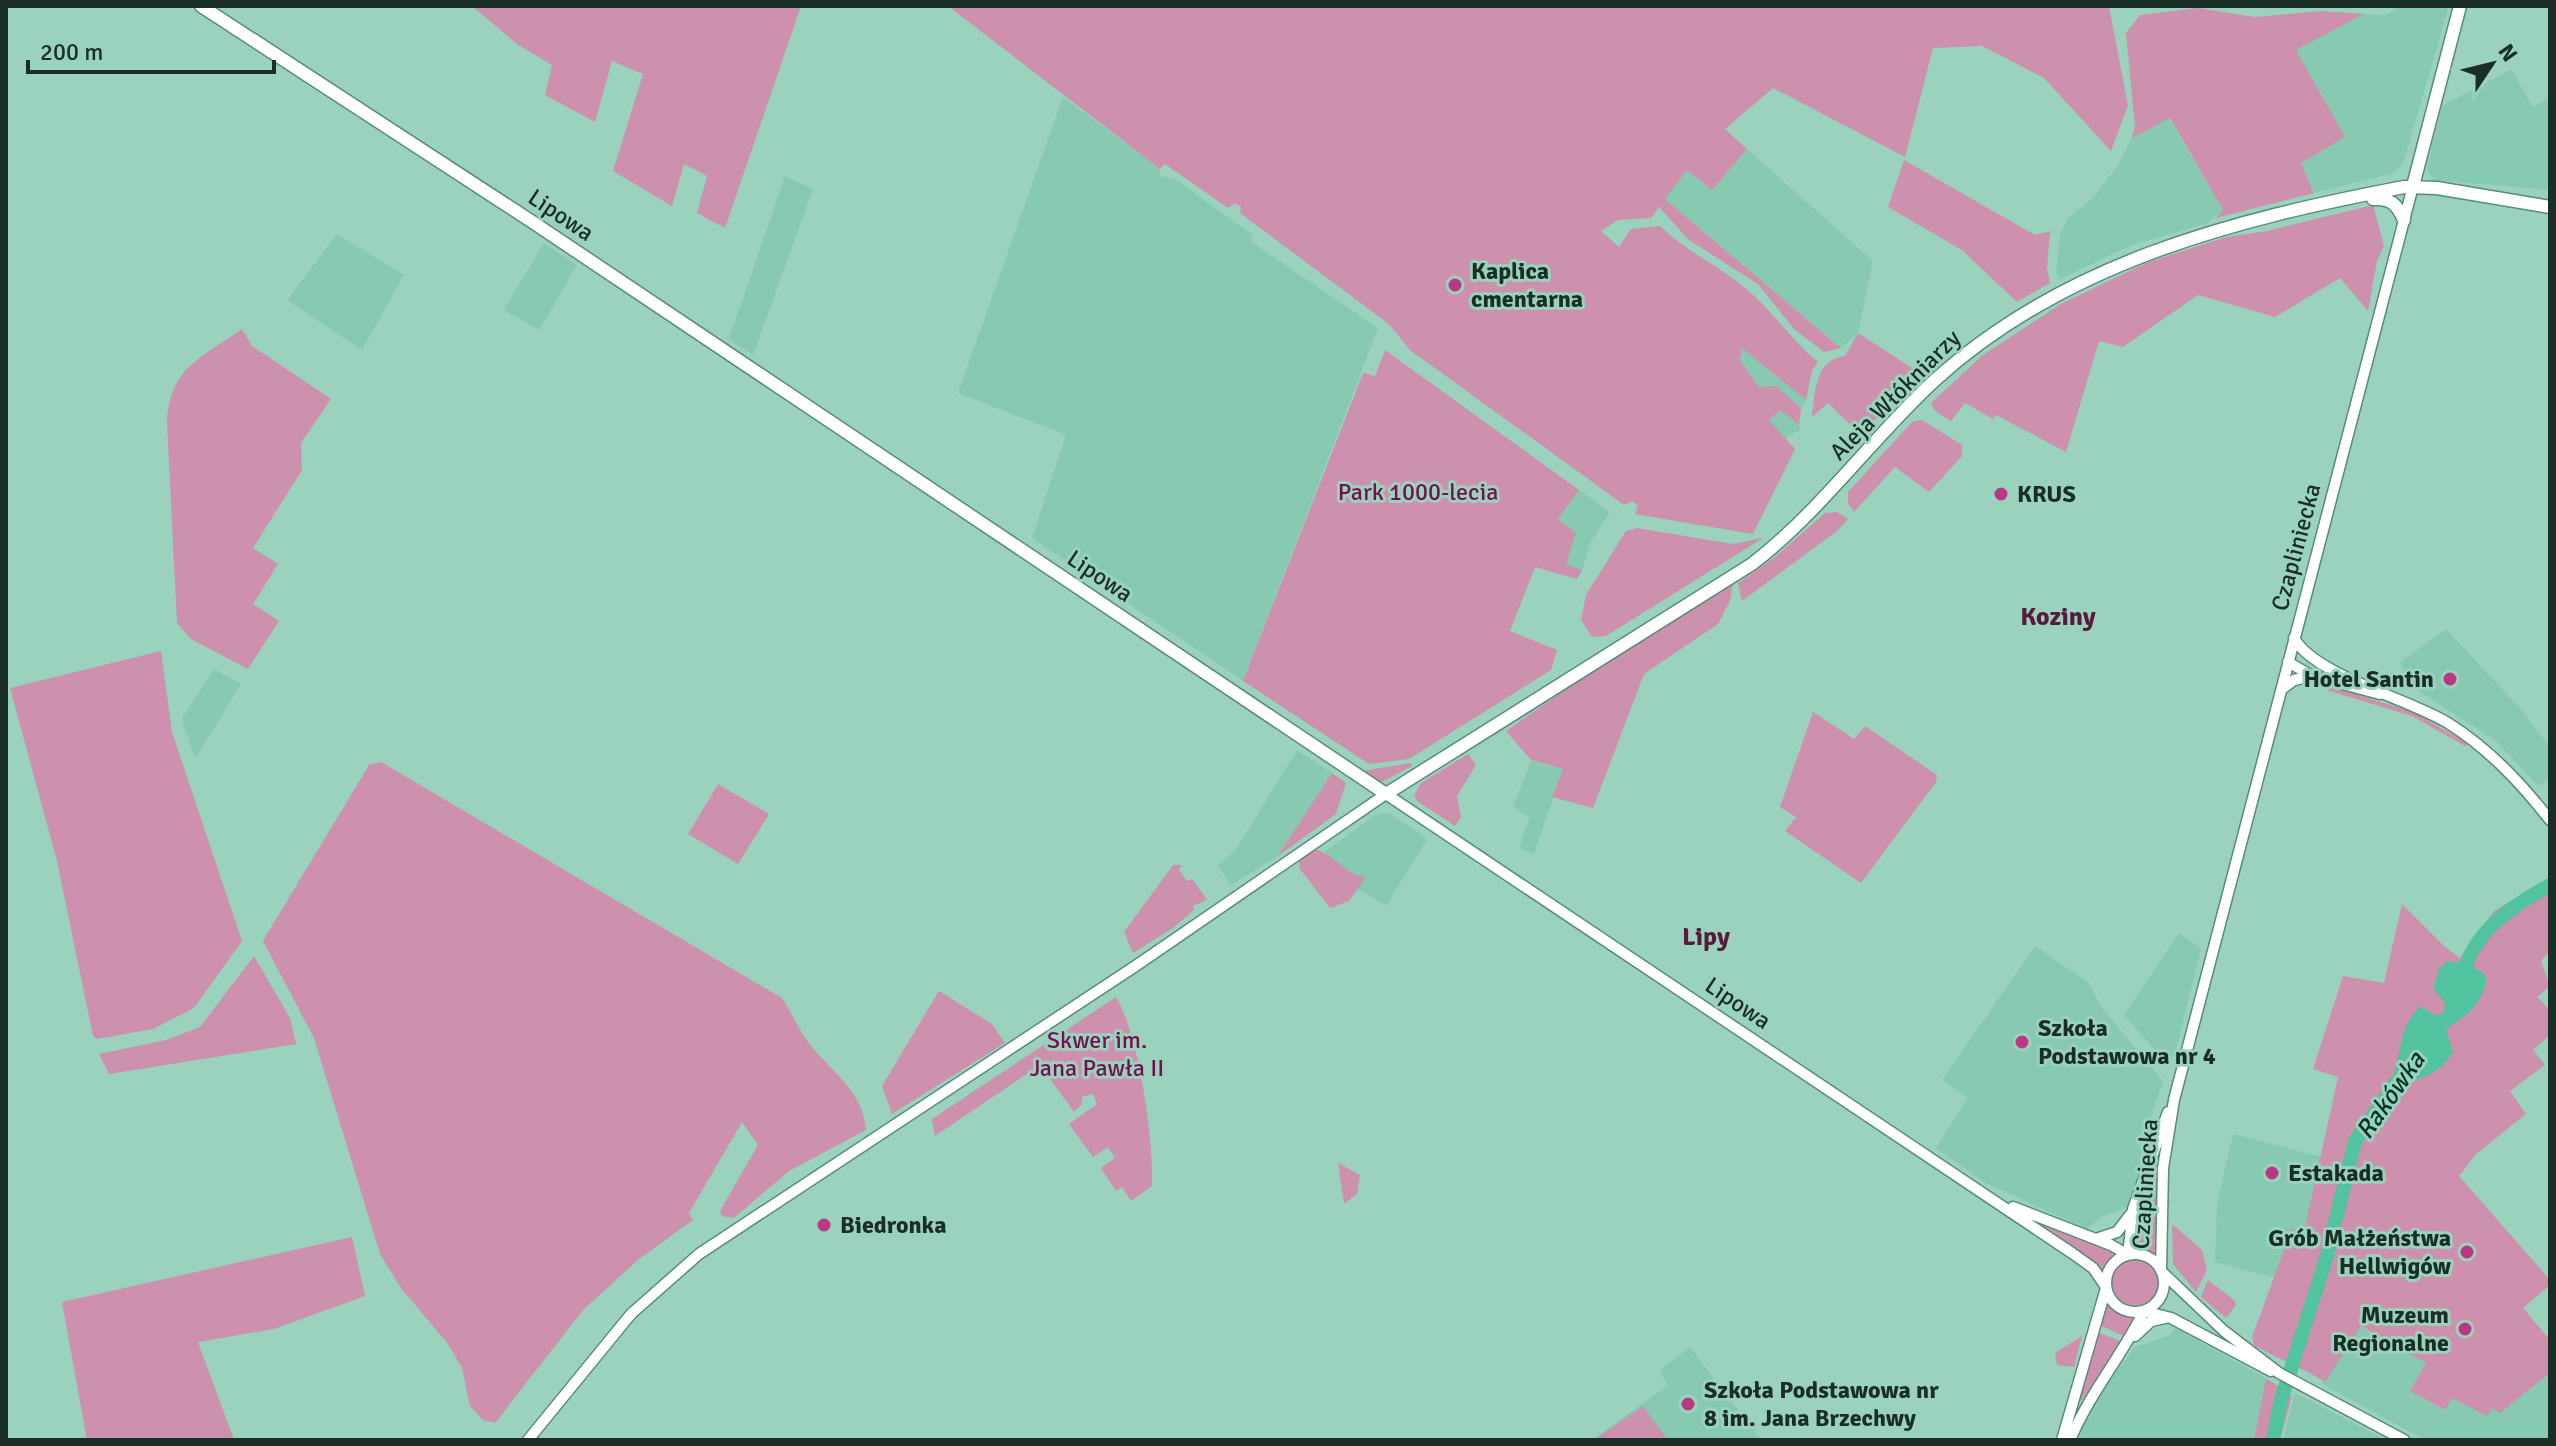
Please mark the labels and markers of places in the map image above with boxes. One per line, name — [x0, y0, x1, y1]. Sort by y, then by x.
place label: Kaplica cmentarna — [1471, 256, 1583, 314]
marker: Kaplica cmentarna — [1446, 276, 1464, 294]
place label: KRUS — [2017, 479, 2076, 509]
marker: KRUS — [1992, 485, 2010, 503]
place label: Hotel Santin — [2303, 664, 2434, 694]
marker: Hotel Santin — [2441, 670, 2459, 688]
place label: Szkoła Podstawowa nr 4 — [2038, 1013, 2216, 1071]
marker: Szkoła Podstawowa nr 4 — [2013, 1033, 2031, 1051]
place label: Estakada — [2288, 1158, 2384, 1188]
marker: Estakada — [2263, 1164, 2281, 1182]
place label: Biedronka — [840, 1210, 946, 1240]
marker: Biedronka — [815, 1216, 833, 1234]
place label: Grób Małżeństwa Hellwigów — [2268, 1223, 2452, 1281]
marker: Grób Małżeństwa Hellwigów — [2458, 1243, 2476, 1261]
place label: Muzeum Regionalne — [2332, 1300, 2449, 1358]
marker: Muzeum Regionalne — [2456, 1320, 2474, 1338]
place label: Szkoła Podstawowa nr 8 im. Jana Brzechwy — [1704, 1375, 1939, 1433]
marker: Szkoła Podstawowa nr 8 im. Jana Brzechwy — [1679, 1395, 1697, 1413]

